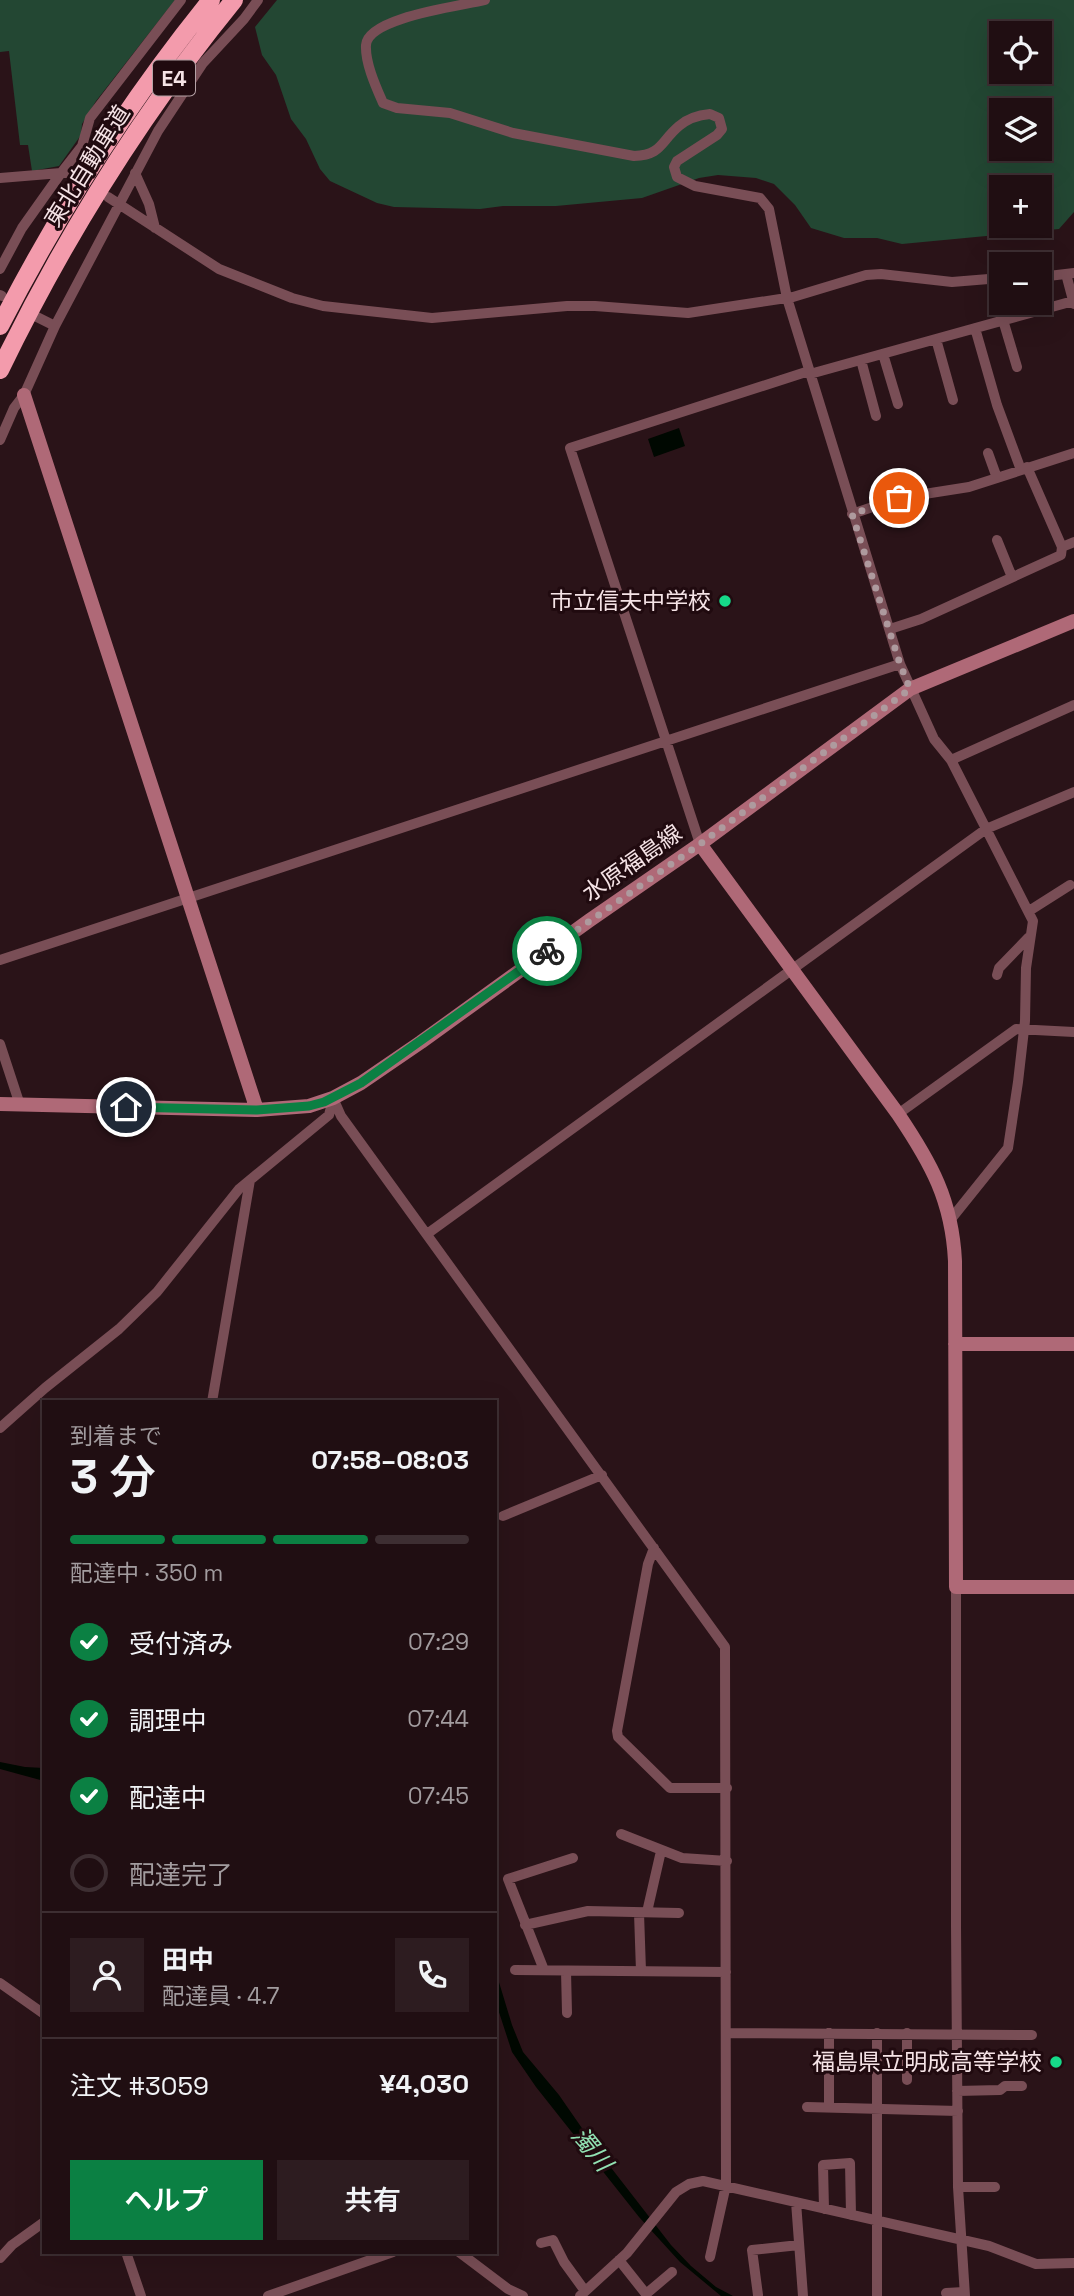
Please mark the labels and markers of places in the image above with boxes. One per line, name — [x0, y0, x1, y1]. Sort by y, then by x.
pin — [869, 468, 929, 528]
place label: 市立信夫中学校 — [550, 586, 711, 616]
marker: 市立信夫中学校 — [717, 593, 733, 609]
pin — [96, 1077, 156, 1137]
place label: 福島県立明成高等学校 — [812, 2047, 1042, 2077]
marker: 福島県立明成高等学校 — [1048, 2054, 1064, 2070]

